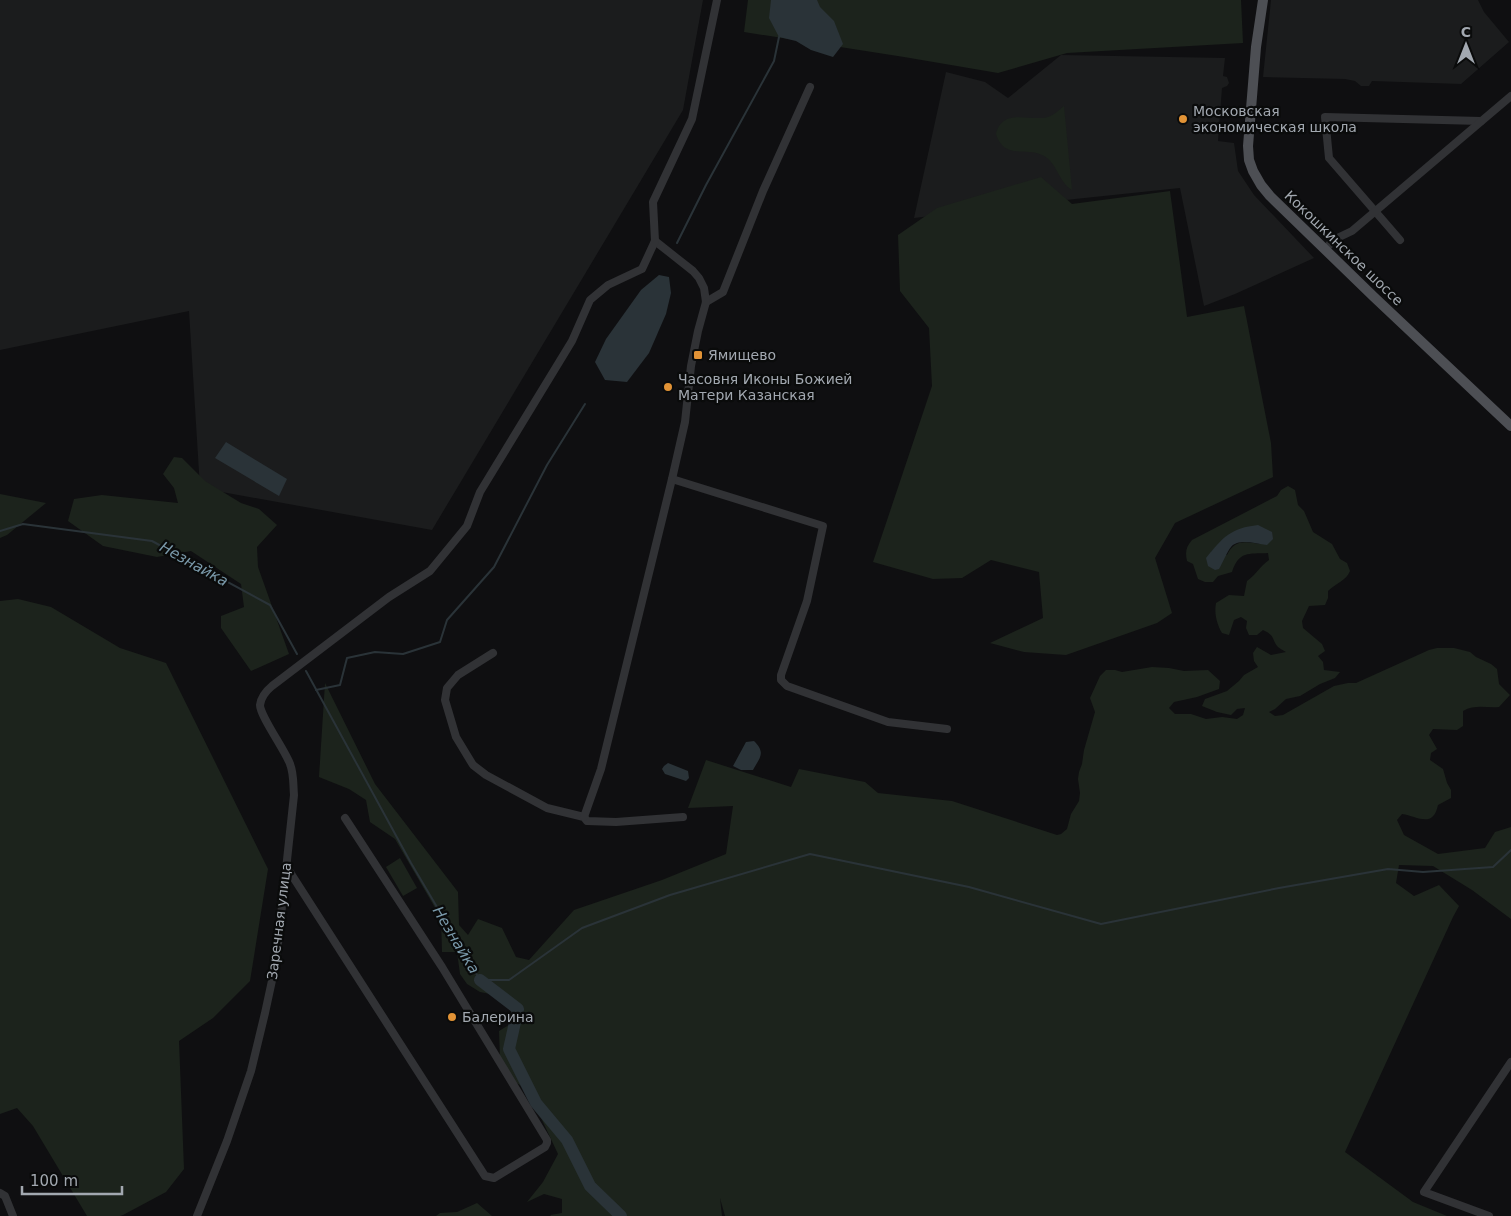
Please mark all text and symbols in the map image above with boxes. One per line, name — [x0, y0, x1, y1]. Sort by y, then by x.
north arrow — [1441, 20, 1491, 70]
text: С — [1461, 24, 1471, 40]
place label: Московская экономическая школа — [1193, 103, 1357, 135]
marker: Московская экономическая школа — [1177, 113, 1189, 125]
street label: Кокошкинское шоссе — [1282, 187, 1406, 309]
place label: Ямищево — [708, 347, 776, 363]
marker: Ямищево — [692, 349, 704, 361]
place label: Часовня Иконы Божией Матери Казанская — [678, 371, 852, 403]
marker: Часовня Иконы Божией Матери Казанская — [662, 381, 674, 393]
water label: Незнайка — [157, 538, 231, 590]
street label: Заречная улица — [264, 861, 294, 981]
water label: Незнайка — [429, 903, 483, 977]
place label: Балерина — [462, 1009, 533, 1025]
marker: Балерина — [446, 1011, 458, 1023]
scale bar — [22, 1164, 122, 1196]
text: 100 m — [30, 1172, 78, 1190]

